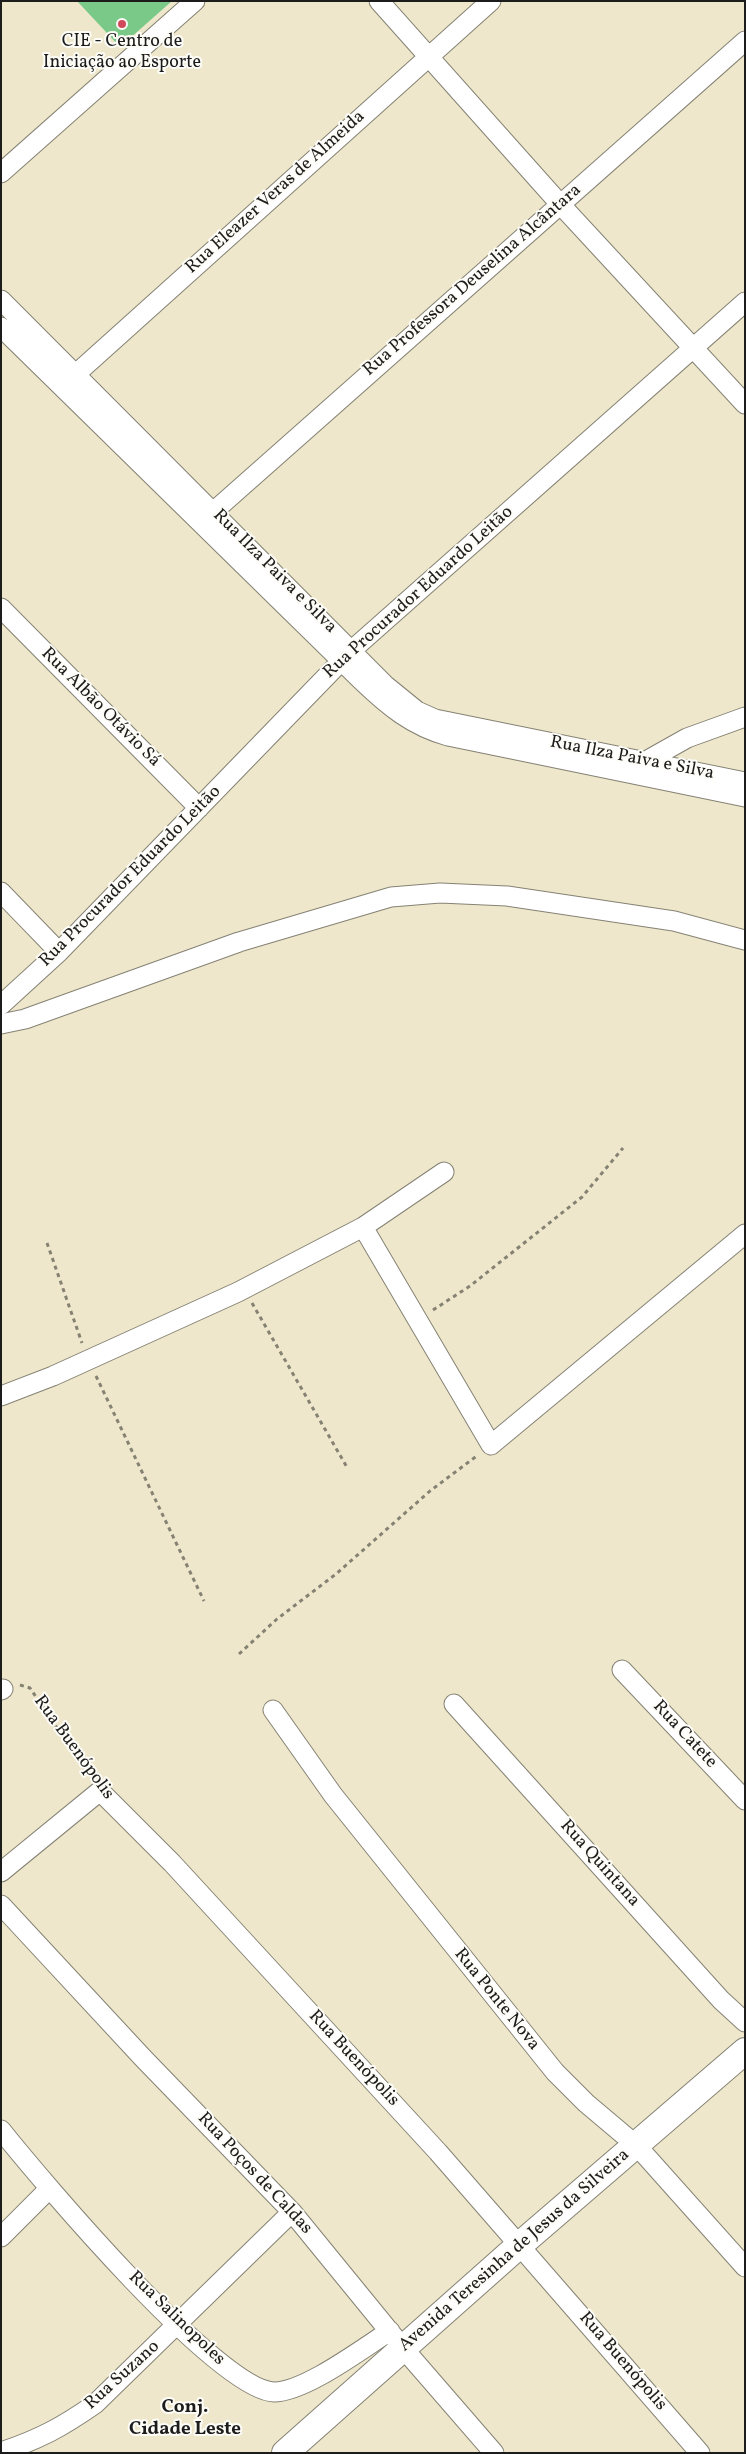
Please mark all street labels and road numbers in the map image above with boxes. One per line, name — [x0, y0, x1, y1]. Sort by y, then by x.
street label: Rua Eleazer Veras de Almeida — [182, 107, 370, 279]
street label: Rua Professora Deuselina Alcântara — [359, 180, 587, 382]
street label: Rua Procurador Eduardo Leitão — [320, 502, 518, 684]
street label: Rua Ilza Paiva e Silva — [207, 505, 341, 639]
street label: Rua Albão Otávio Sá — [36, 644, 164, 772]
street label: Rua Ilza Paiva e Silva — [548, 733, 716, 785]
street label: Rua Procurador Eduardo Leitão — [36, 782, 226, 972]
street label: Rua Buenópolis — [28, 1692, 118, 1804]
street label: Rua Catete — [647, 1697, 721, 1773]
street label: Rua Quintana — [554, 1816, 644, 1912]
street label: Rua Ponte Nova — [448, 1945, 544, 2055]
street label: Rua Buenópolis — [303, 2006, 403, 2112]
street label: Rua Poços de Caldas — [192, 2109, 316, 2239]
street label: Avenida Teresinha de Jesus da Silveira — [395, 2145, 635, 2357]
street label: Rua Salinopoles — [123, 2267, 229, 2371]
street label: Rua Buenópolis — [573, 2308, 671, 2416]
street label: Rua Suzano — [81, 2337, 165, 2415]

